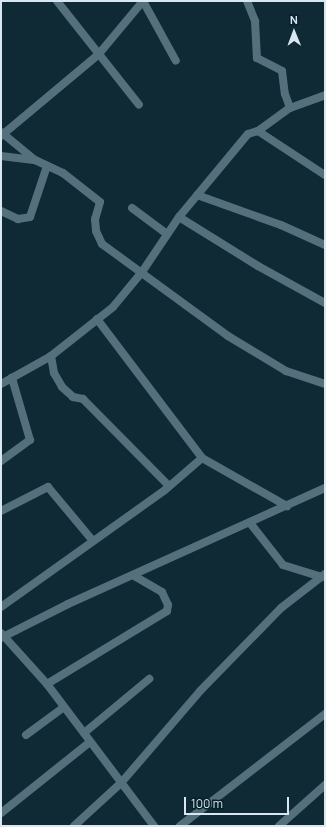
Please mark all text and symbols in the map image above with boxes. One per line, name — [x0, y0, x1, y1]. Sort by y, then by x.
north arrow — [274, 12, 314, 52]
text: N — [290, 12, 298, 27]
scale bar — [186, 789, 291, 815]
text: 100 m — [191, 795, 223, 812]

